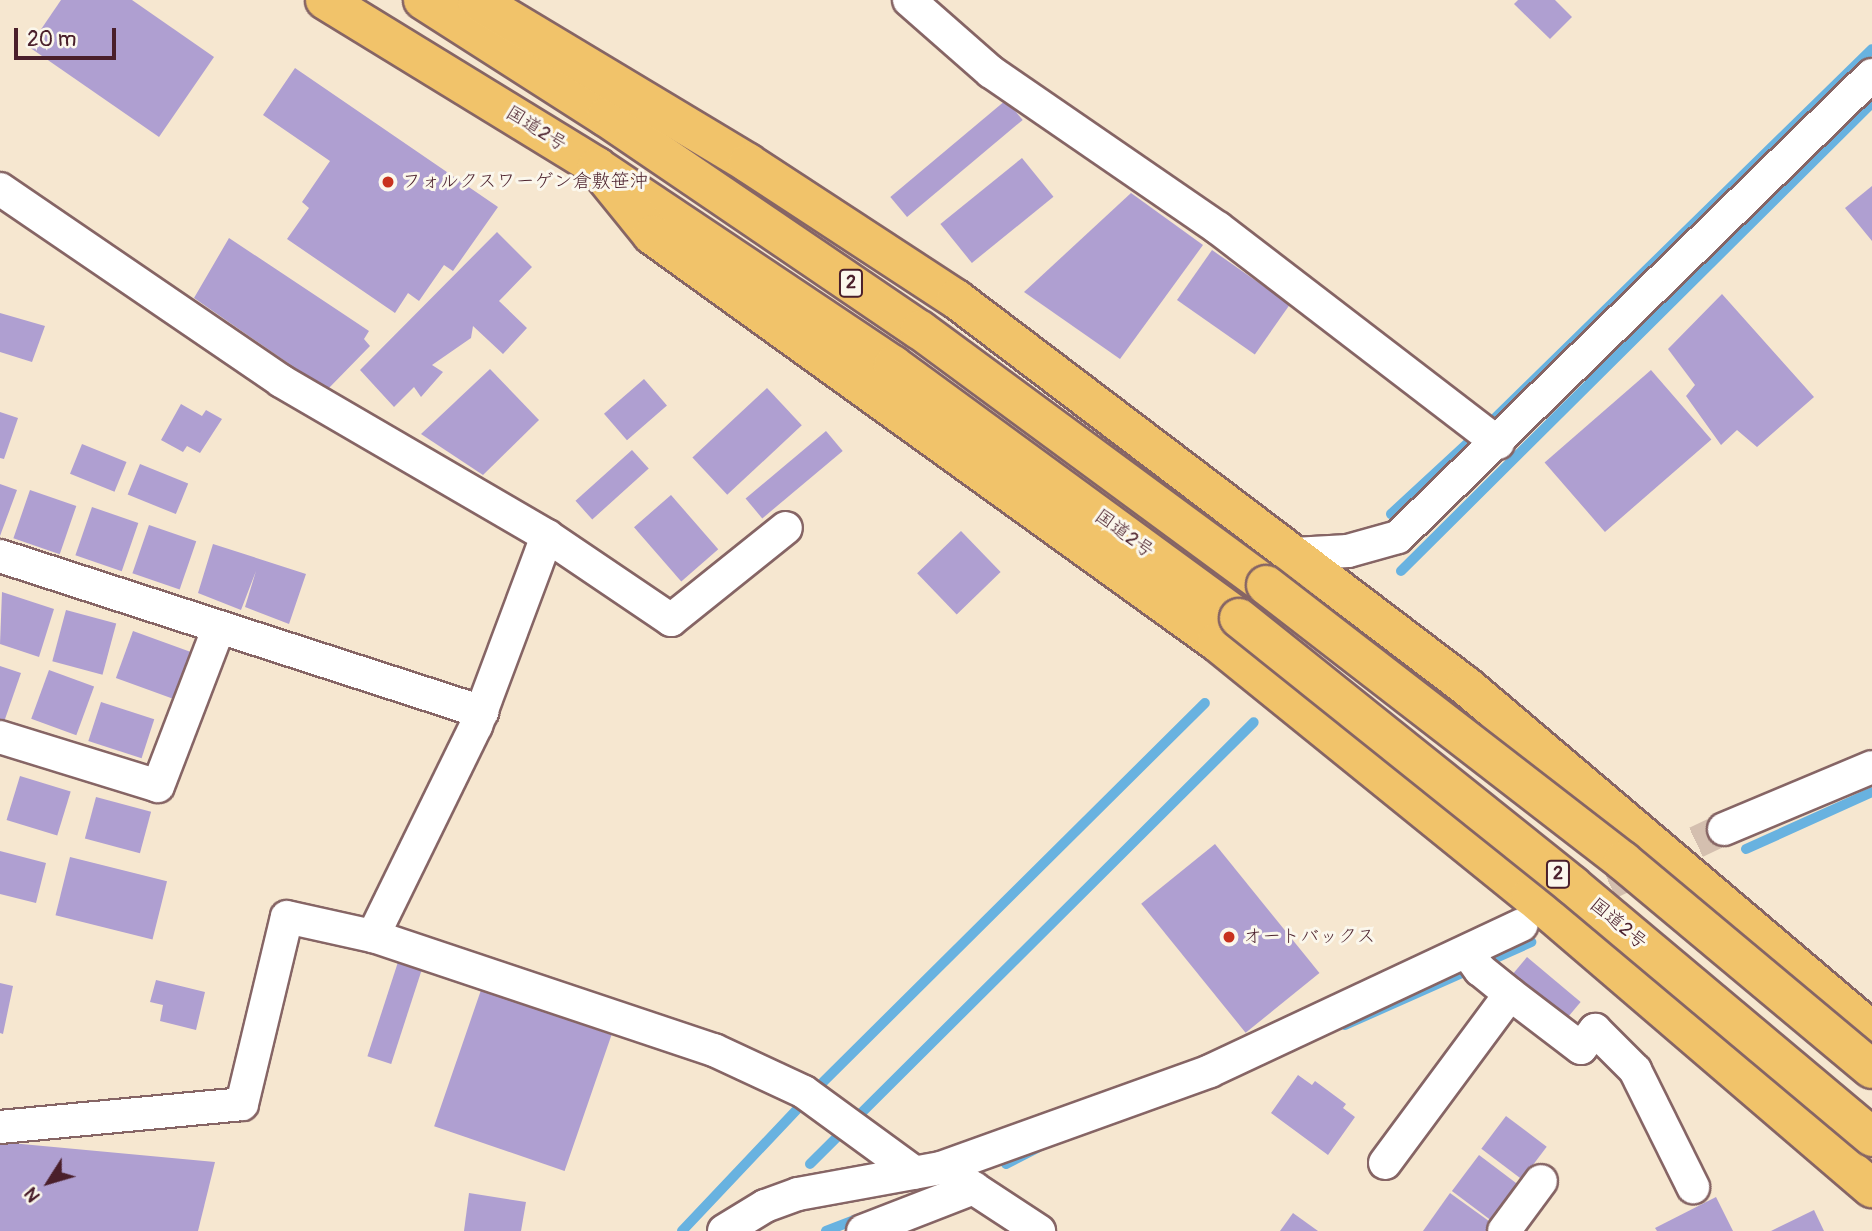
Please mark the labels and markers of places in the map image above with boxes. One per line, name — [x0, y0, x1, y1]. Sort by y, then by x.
place label: フォルクスワーゲン倉敷笹沖 — [402, 171, 649, 193]
marker: フォルクスワーゲン倉敷笹沖 — [380, 174, 396, 190]
place label: オートバックス — [1243, 926, 1376, 948]
marker: オートバックス — [1221, 929, 1237, 945]

